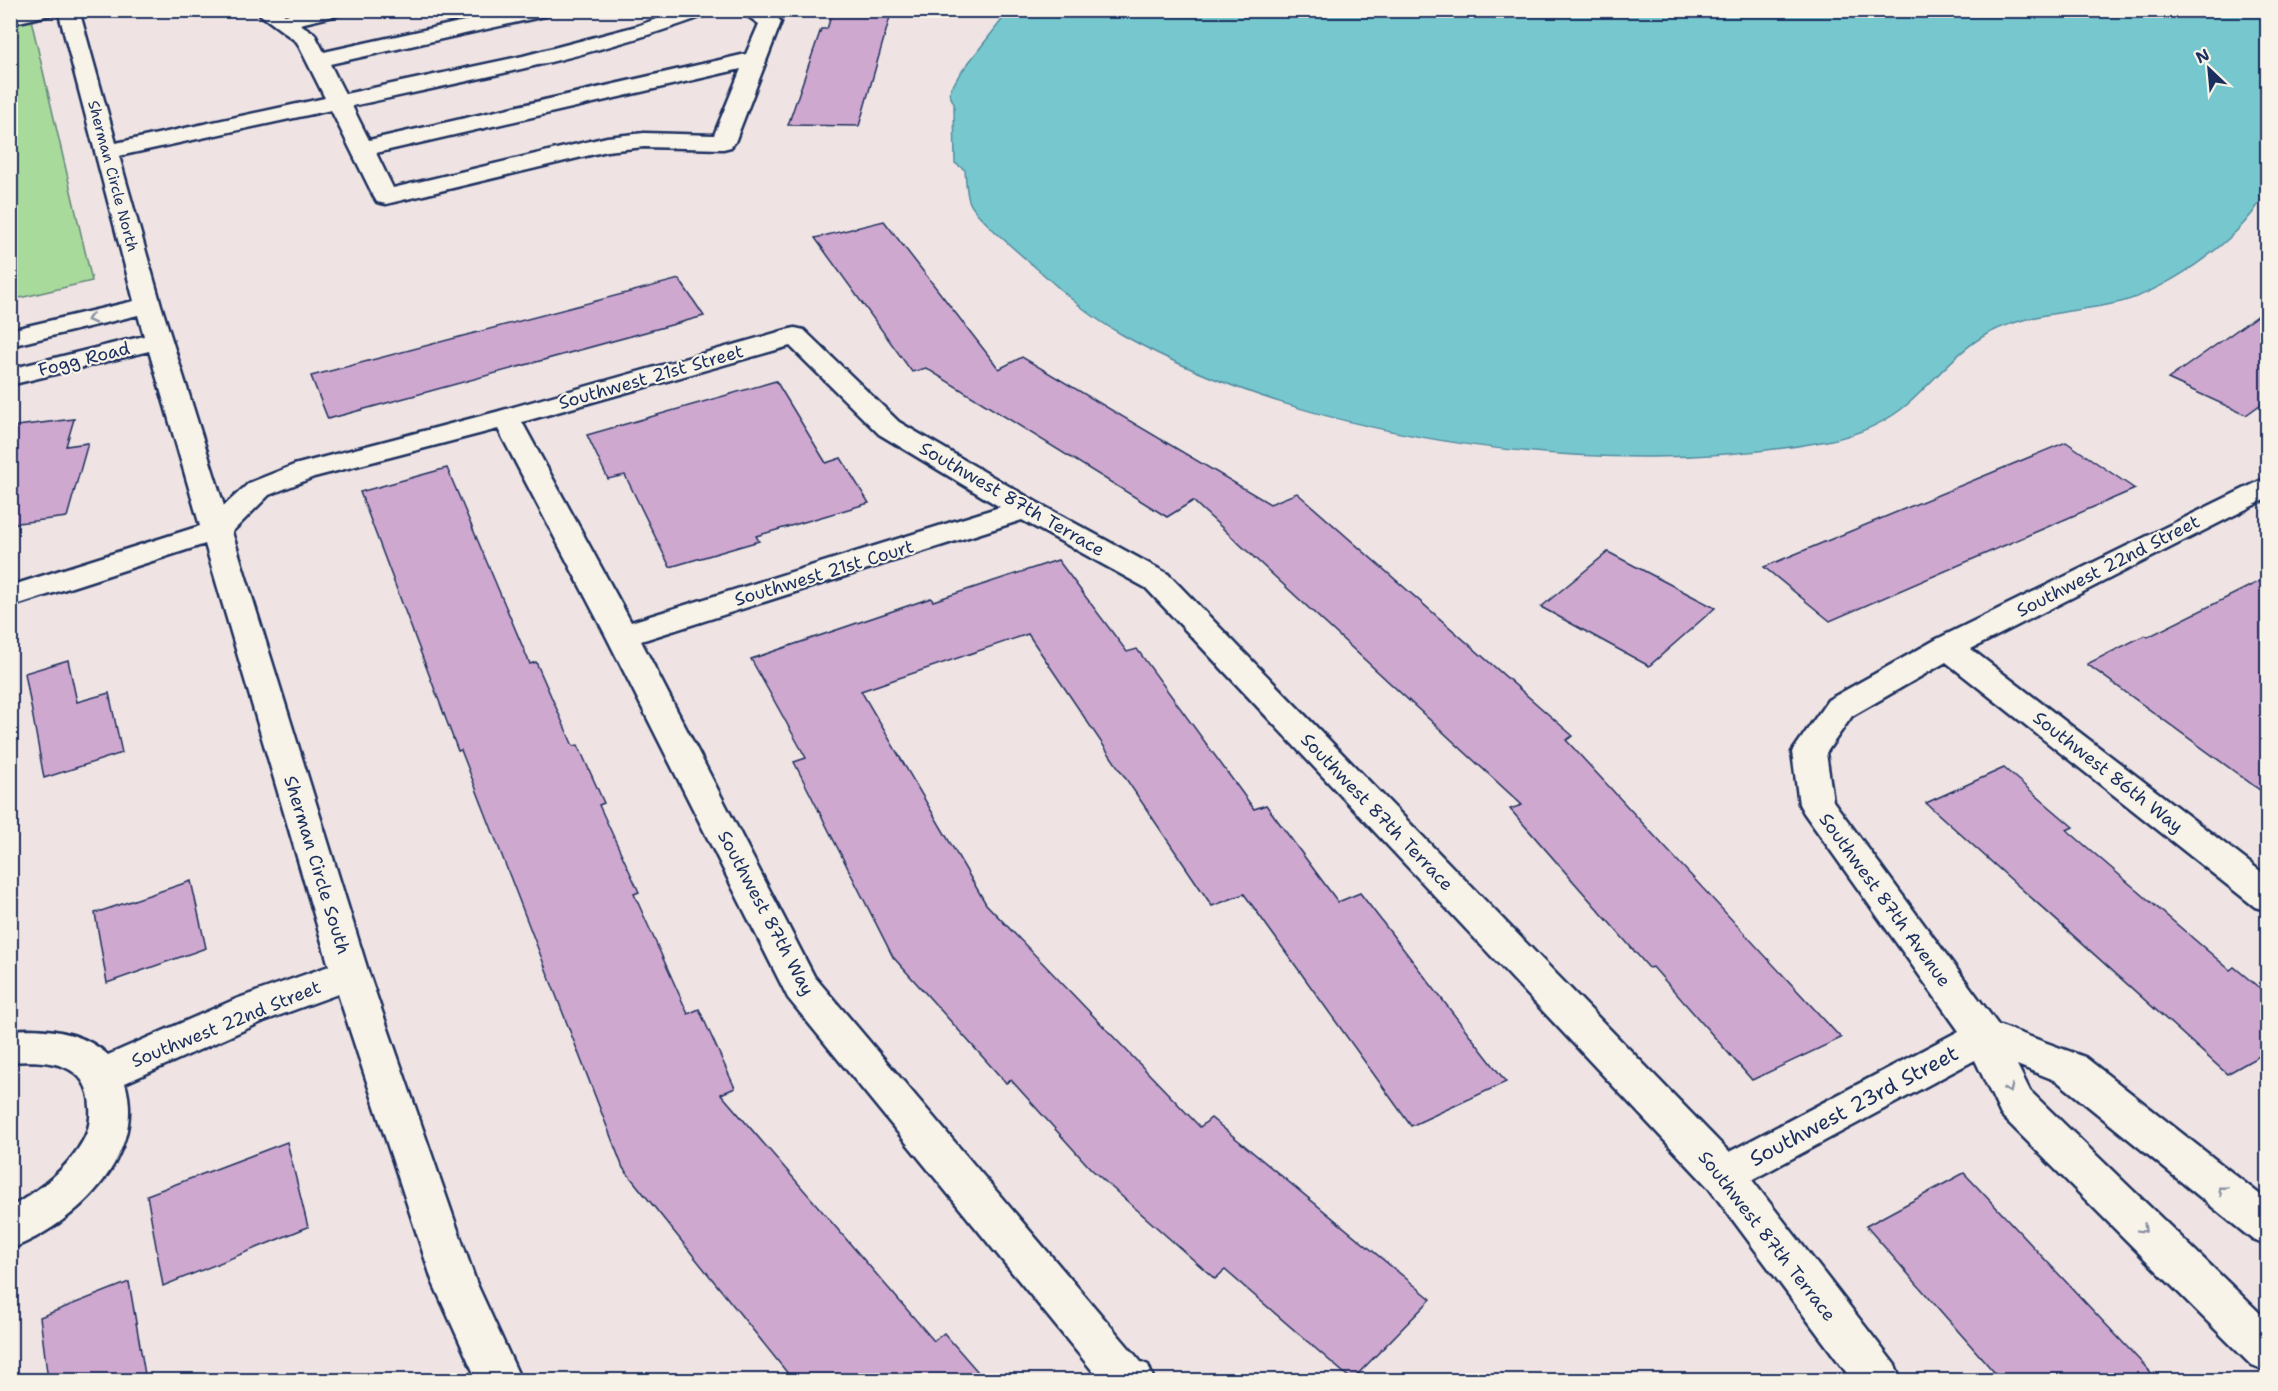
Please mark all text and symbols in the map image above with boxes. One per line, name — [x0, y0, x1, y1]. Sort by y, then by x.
north arrow — [2179, 39, 2239, 99]
text: N — [2192, 44, 2213, 68]
street label: Sherman Circle North — [83, 98, 143, 254]
one-way arrow — [86, 311, 96, 324]
street label: Fogg Road — [36, 336, 132, 382]
street label: Southwest 21st Street — [556, 339, 746, 415]
street label: Southwest 87th Terrace — [915, 436, 1109, 562]
street label: Southwest 22nd Street — [2012, 509, 2204, 623]
street label: Southwest 21st Court — [732, 534, 917, 612]
street label: Southwest 86th Way — [2028, 706, 2188, 838]
street label: Southwest 87th Terrace — [1295, 728, 1459, 896]
street label: Sherman Circle South — [278, 773, 356, 957]
street label: Southwest 87th Avenue — [1814, 808, 1956, 992]
street label: Southwest 87th Way — [712, 826, 820, 1000]
street label: Southwest 22nd Street — [128, 975, 324, 1073]
street label: Southwest 23rd Street — [1745, 1039, 1963, 1173]
one-way arrow — [2001, 1083, 2013, 1094]
street label: Southwest 87th Terrace — [1693, 1146, 1841, 1326]
one-way arrow — [2218, 1187, 2229, 1198]
one-way arrow — [2136, 1222, 2147, 1233]

